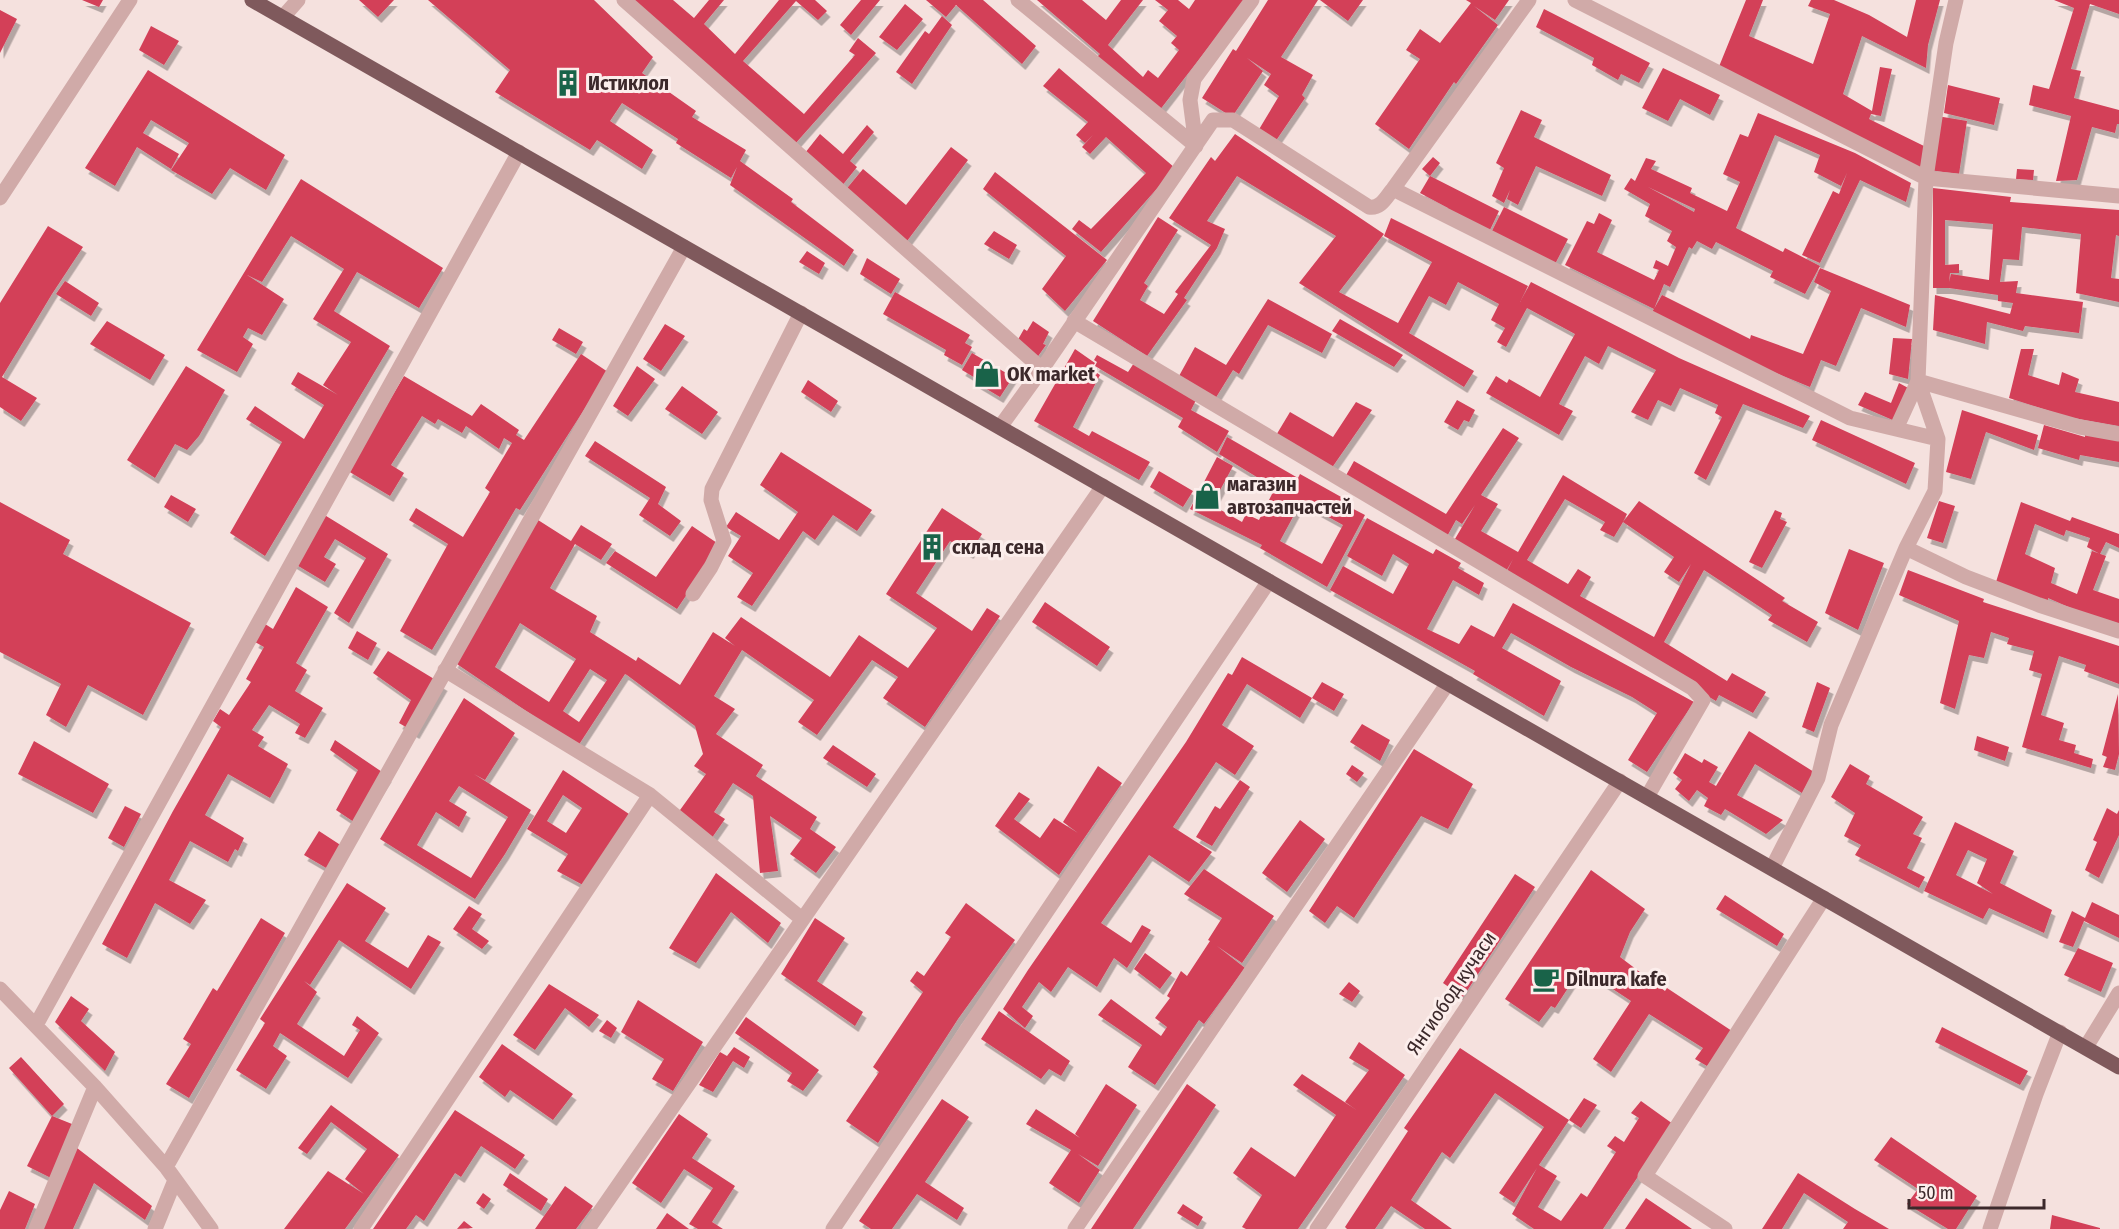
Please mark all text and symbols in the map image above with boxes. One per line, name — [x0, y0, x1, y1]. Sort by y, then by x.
building icon: Истиклол — [553, 68, 583, 98]
place label: Истиклол — [588, 71, 669, 95]
shop icon: OK market — [972, 359, 1002, 389]
place label: OK market — [1007, 362, 1096, 386]
place label: магазин автозапчастей — [1227, 472, 1352, 519]
shop icon: магазин автозапчастей — [1192, 481, 1222, 511]
building icon: склад сена — [917, 532, 947, 562]
place label: склад сена — [952, 535, 1044, 559]
street label: Янгиобод кучаси — [1401, 927, 1501, 1059]
cafe icon: Dilnura kafe — [1531, 964, 1561, 994]
place label: Dilnura kafe — [1566, 967, 1667, 991]
scale bar — [1909, 1172, 2044, 1210]
text: 50 m — [1918, 1182, 1954, 1204]

